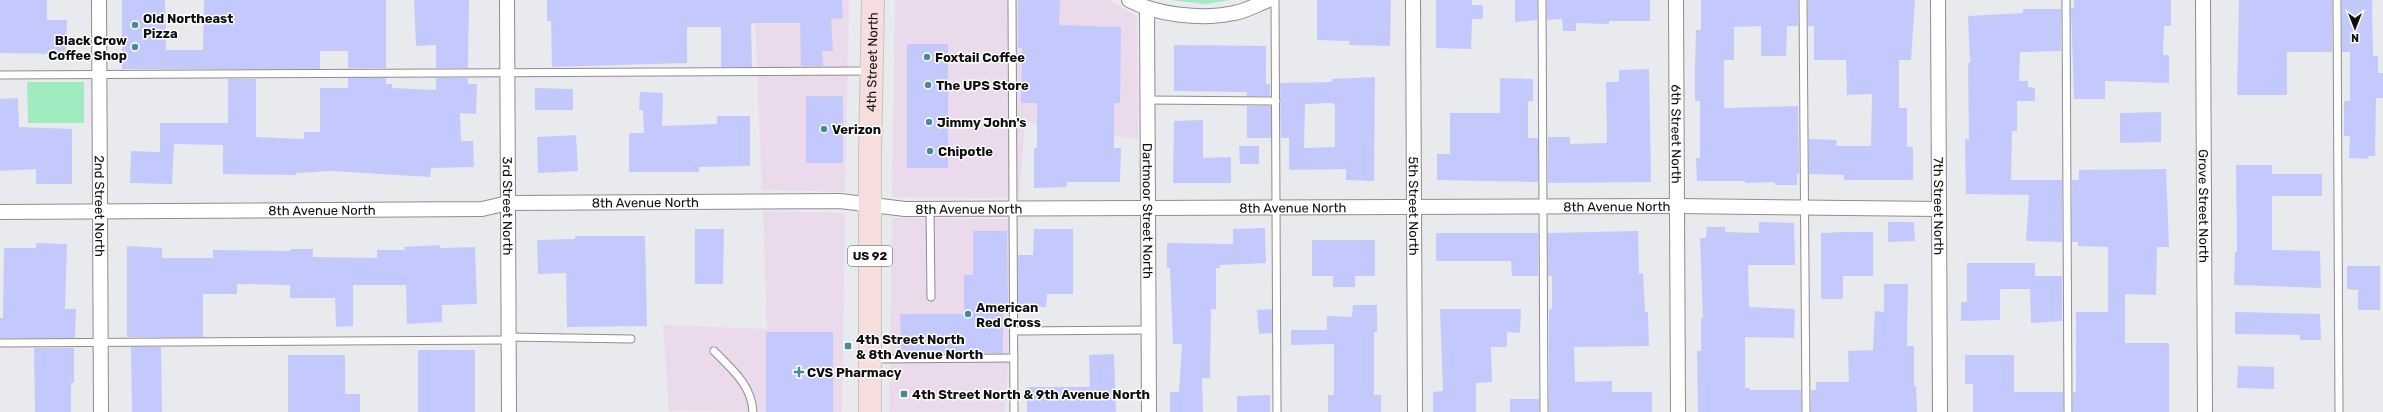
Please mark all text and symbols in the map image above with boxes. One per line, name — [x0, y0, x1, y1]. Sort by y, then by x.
north arrow — [2335, 8, 2375, 48]
place label: Old Northeast Pizza — [143, 11, 233, 41]
street label: 4th Street North — [863, 12, 880, 112]
marker: Old Northeast Pizza — [130, 20, 140, 30]
text: N — [2351, 31, 2359, 44]
place label: Black Crow Coffee Shop — [48, 33, 127, 63]
marker: Black Crow Coffee Shop — [130, 42, 140, 52]
place label: Foxtail Coffee — [935, 50, 1025, 65]
marker: Foxtail Coffee — [922, 52, 932, 62]
place label: The UPS Store — [936, 78, 1029, 93]
marker: The UPS Store — [923, 80, 933, 90]
street label: 6th Street North — [1669, 84, 1684, 184]
place label: Jimmy John's — [937, 115, 1027, 130]
marker: Jimmy John's — [924, 117, 934, 127]
place label: Verizon — [832, 122, 881, 137]
marker: Verizon — [819, 124, 829, 134]
street label: Dartmoor Street North — [1140, 143, 1156, 279]
place label: Chipotle — [938, 144, 993, 159]
marker: Chipotle — [925, 146, 935, 156]
street label: Grove Street North — [2196, 149, 2212, 263]
street label: 2nd Street North — [92, 155, 108, 257]
street label: 5th Street North — [1406, 156, 1422, 256]
street label: 3rd Street North — [500, 157, 516, 255]
street label: 7th Street North — [1931, 157, 1947, 255]
street label: 8th Avenue North — [592, 194, 699, 210]
street label: 8th Avenue North — [1563, 199, 1671, 214]
street label: 8th Avenue North — [1239, 200, 1347, 215]
street label: 8th Avenue North — [915, 201, 1023, 216]
street label: 8th Avenue North — [268, 202, 376, 218]
road number: US 92 — [848, 246, 892, 266]
place label: American Red Cross — [976, 300, 1041, 330]
marker: American Red Cross — [963, 309, 973, 319]
place label: 4th Street North & 8th Avenue North — [856, 332, 983, 362]
marker: 4th Street North & 8th Avenue North — [843, 341, 853, 351]
place label: CVS Pharmacy — [807, 365, 902, 380]
marker: CVS Pharmacy — [794, 367, 804, 377]
place label: 4th Street North & 9th Avenue North — [912, 387, 1150, 402]
marker: 4th Street North & 9th Avenue North — [899, 389, 909, 399]

